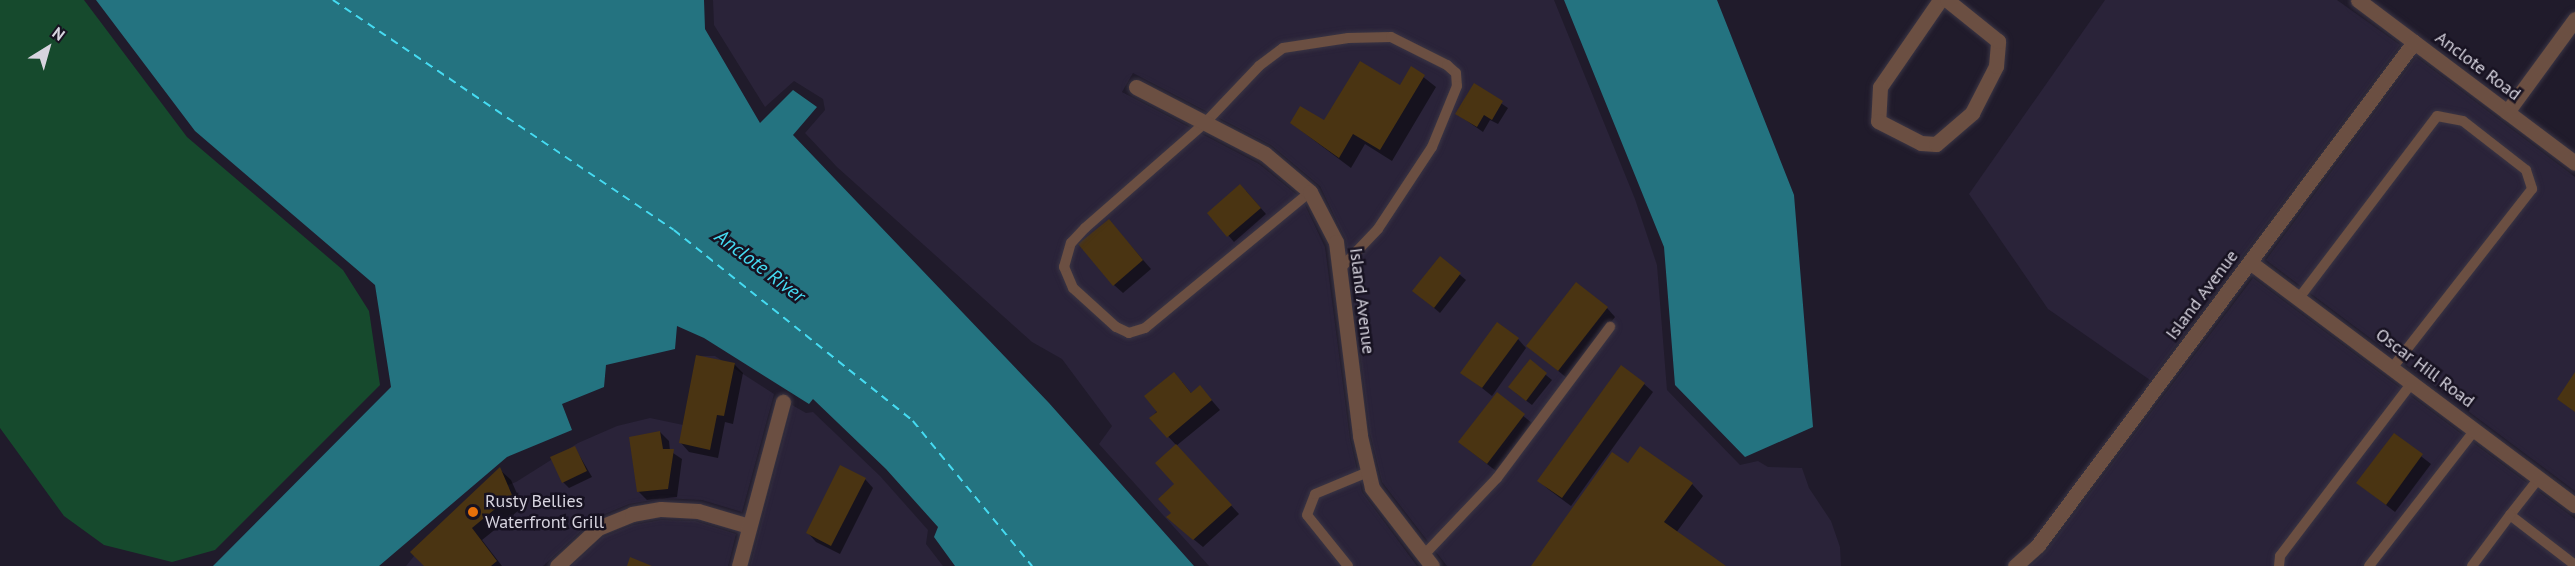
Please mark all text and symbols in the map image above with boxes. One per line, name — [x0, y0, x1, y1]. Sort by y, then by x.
north arrow — [18, 18, 78, 78]
text: N — [49, 22, 69, 45]
street label: Anclote Road — [2431, 27, 2525, 105]
water label: Anclote River — [710, 224, 810, 308]
street label: Island Avenue — [1345, 246, 1379, 356]
street label: Island Avenue — [2161, 246, 2243, 344]
street label: Oscar Hill Road — [2371, 324, 2479, 412]
place label: Rusty Bellies Waterfront Grill — [485, 491, 604, 534]
marker: Rusty Bellies Waterfront Grill — [466, 505, 480, 519]

